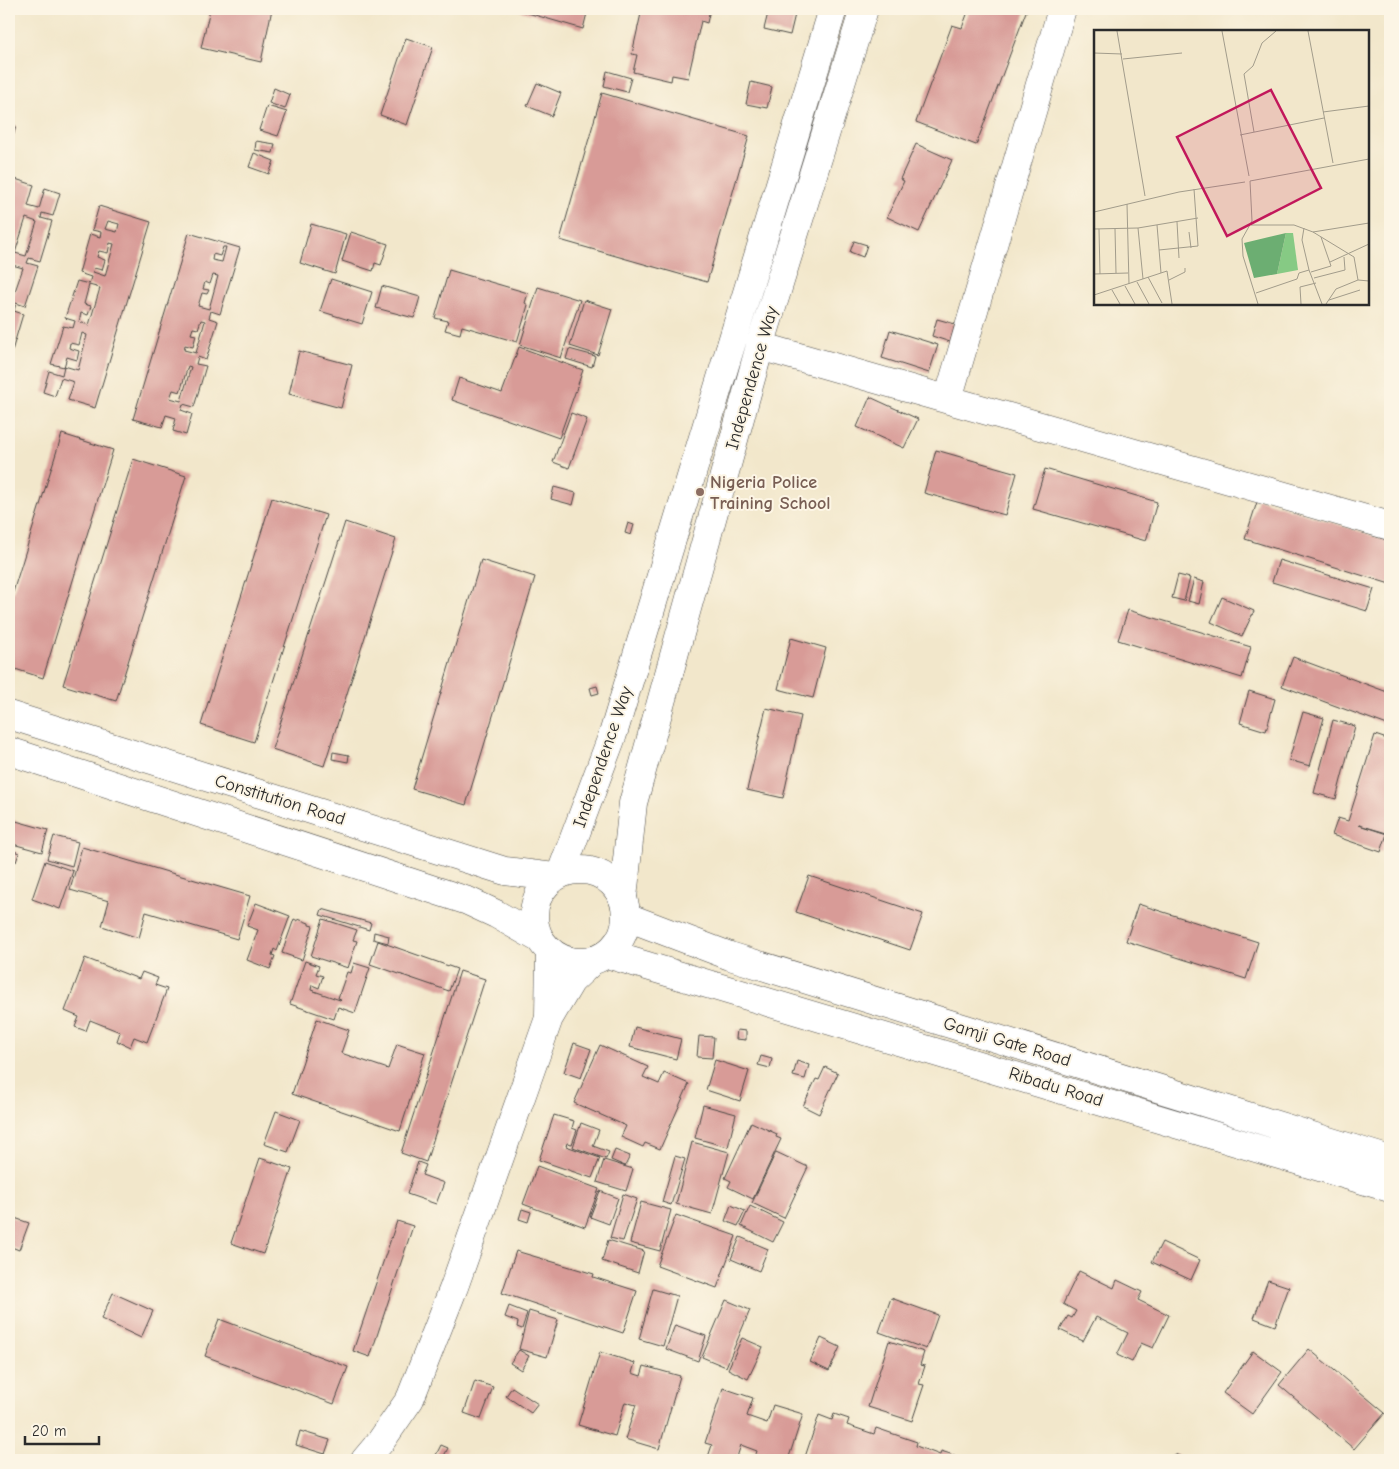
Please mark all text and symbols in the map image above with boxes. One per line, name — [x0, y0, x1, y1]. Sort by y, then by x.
inset map — [1094, 30, 1369, 305]
street label: Independence Way — [722, 303, 783, 452]
place label: Nigeria Police Training School — [710, 472, 831, 514]
marker: Nigeria Police Training School — [694, 486, 706, 498]
street label: Independence Way — [569, 683, 637, 830]
street label: Constitution Road — [212, 770, 348, 830]
street label: Gamji Gate Road — [941, 1013, 1073, 1071]
street label: Ribadu Road — [1006, 1063, 1106, 1111]
scale bar — [25, 1414, 99, 1446]
text: 20 m — [32, 1422, 66, 1440]

